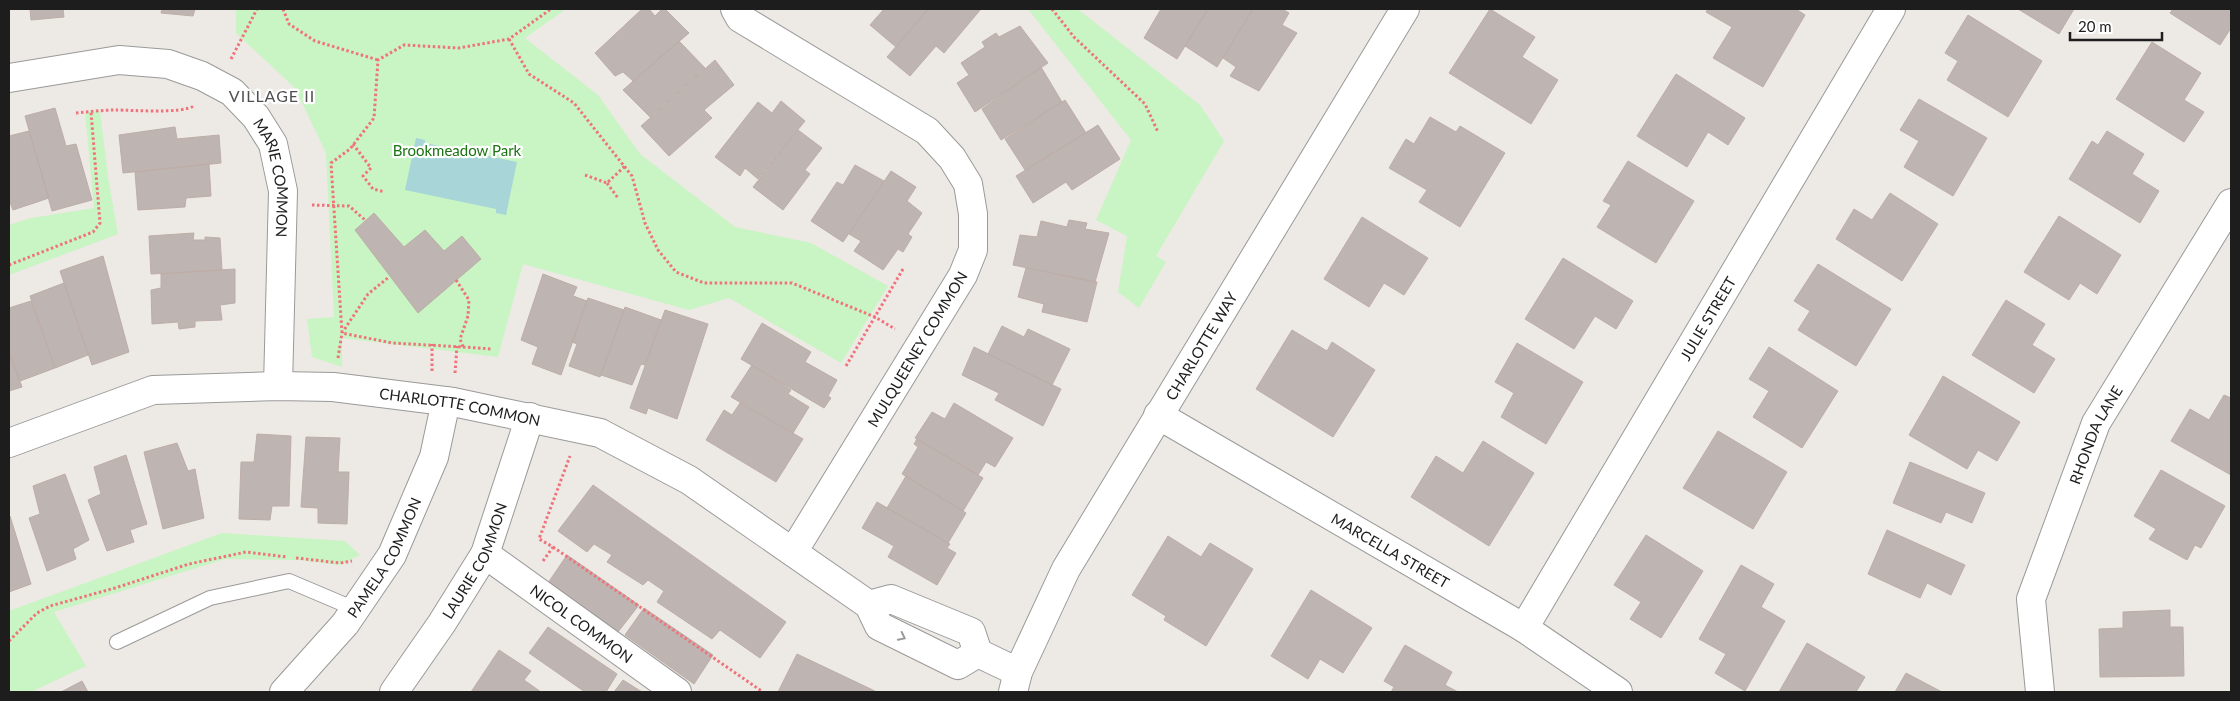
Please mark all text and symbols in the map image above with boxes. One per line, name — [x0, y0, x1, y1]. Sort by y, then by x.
scale bar — [2070, 10, 2162, 42]
text: 20 m — [2078, 17, 2112, 35]
district label: VILLAGE II — [229, 86, 315, 105]
street label: MARIE COMMON — [250, 115, 292, 238]
park label: Brookmeadow Park — [393, 141, 522, 159]
street label: MULQUEENEY COMMON — [863, 268, 971, 430]
street label: JULIE STREET — [1676, 273, 1739, 364]
street label: CHARLOTTE WAY — [1161, 288, 1241, 403]
street label: RHONDA LANE — [2065, 382, 2126, 487]
street label: CHARLOTTE COMMON — [378, 384, 542, 429]
street label: PAMELA COMMON — [343, 495, 425, 621]
street label: LAURIE COMMON — [438, 500, 510, 622]
street label: MARCELLA STREET — [1328, 509, 1453, 592]
street label: NICOL COMMON — [527, 581, 636, 666]
one-way arrow — [897, 631, 906, 641]

